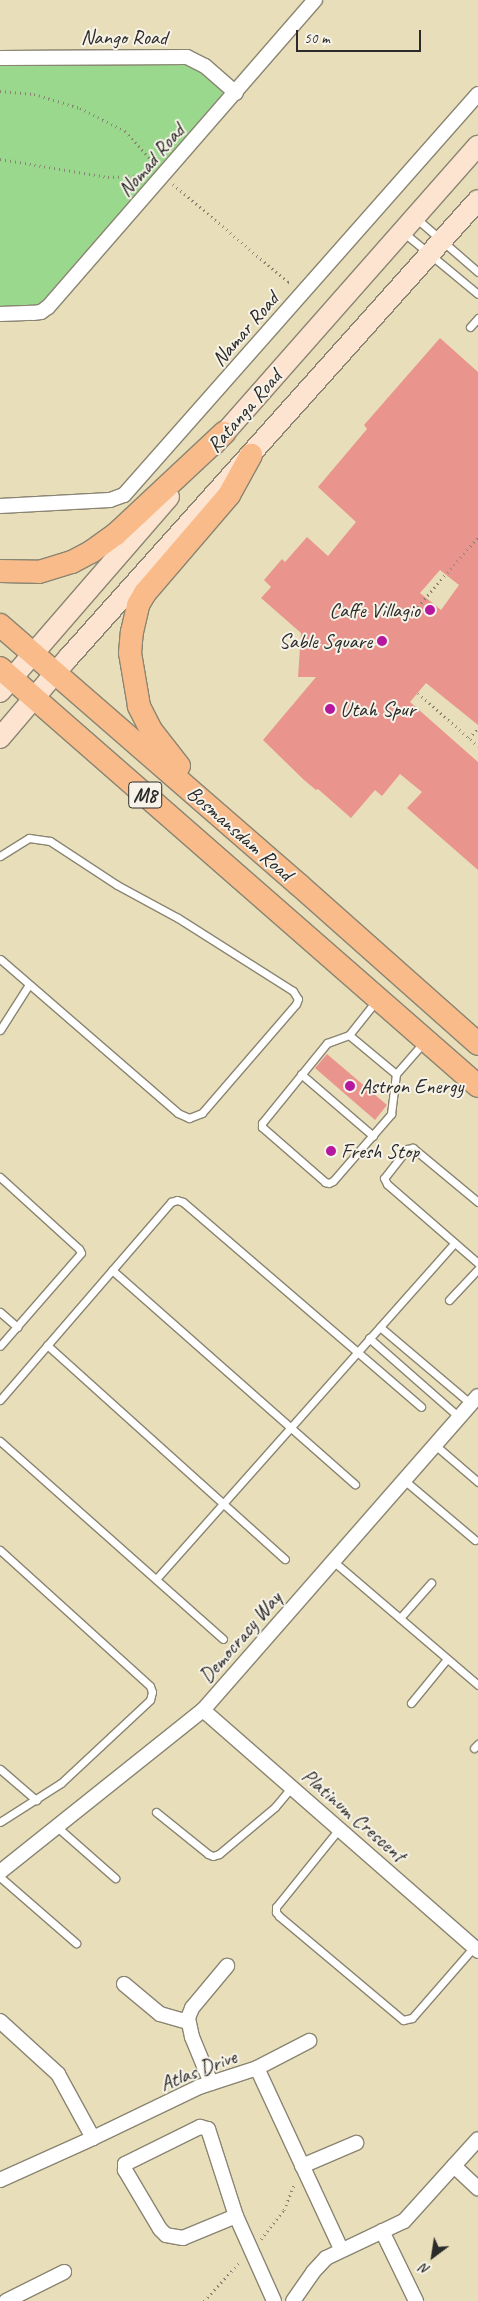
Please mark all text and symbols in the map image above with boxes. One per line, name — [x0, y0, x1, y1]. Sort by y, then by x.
scale bar — [298, 20, 423, 52]
street label: Nango Road — [81, 24, 167, 50]
text: 50 m — [304, 29, 330, 48]
street label: Nomad Road — [112, 118, 190, 202]
street label: Namar Road — [206, 287, 284, 371]
street label: Ratanga Road — [201, 364, 287, 458]
place label: Caffe Villagio — [330, 597, 420, 623]
marker: Caffe Villagio — [424, 604, 436, 616]
place label: Sable Square — [280, 628, 372, 654]
marker: Sable Square — [376, 635, 388, 647]
place label: Utah Spur — [340, 696, 415, 722]
marker: Utah Spur — [324, 703, 336, 715]
road number: M8 — [128, 778, 162, 812]
street label: Bosmansdam Road — [182, 780, 298, 886]
place label: Astron Energy — [360, 1073, 464, 1099]
marker: Astron Energy — [344, 1080, 356, 1092]
place label: Fresh Stop — [341, 1138, 419, 1164]
marker: Fresh Stop — [325, 1145, 337, 1157]
street label: Democracy Way — [194, 1586, 286, 1688]
street label: Platinum Crescent — [297, 1763, 411, 1867]
street label: Atlas Drive — [156, 2044, 240, 2096]
north arrow — [408, 2231, 458, 2281]
text: N — [417, 2260, 433, 2279]

